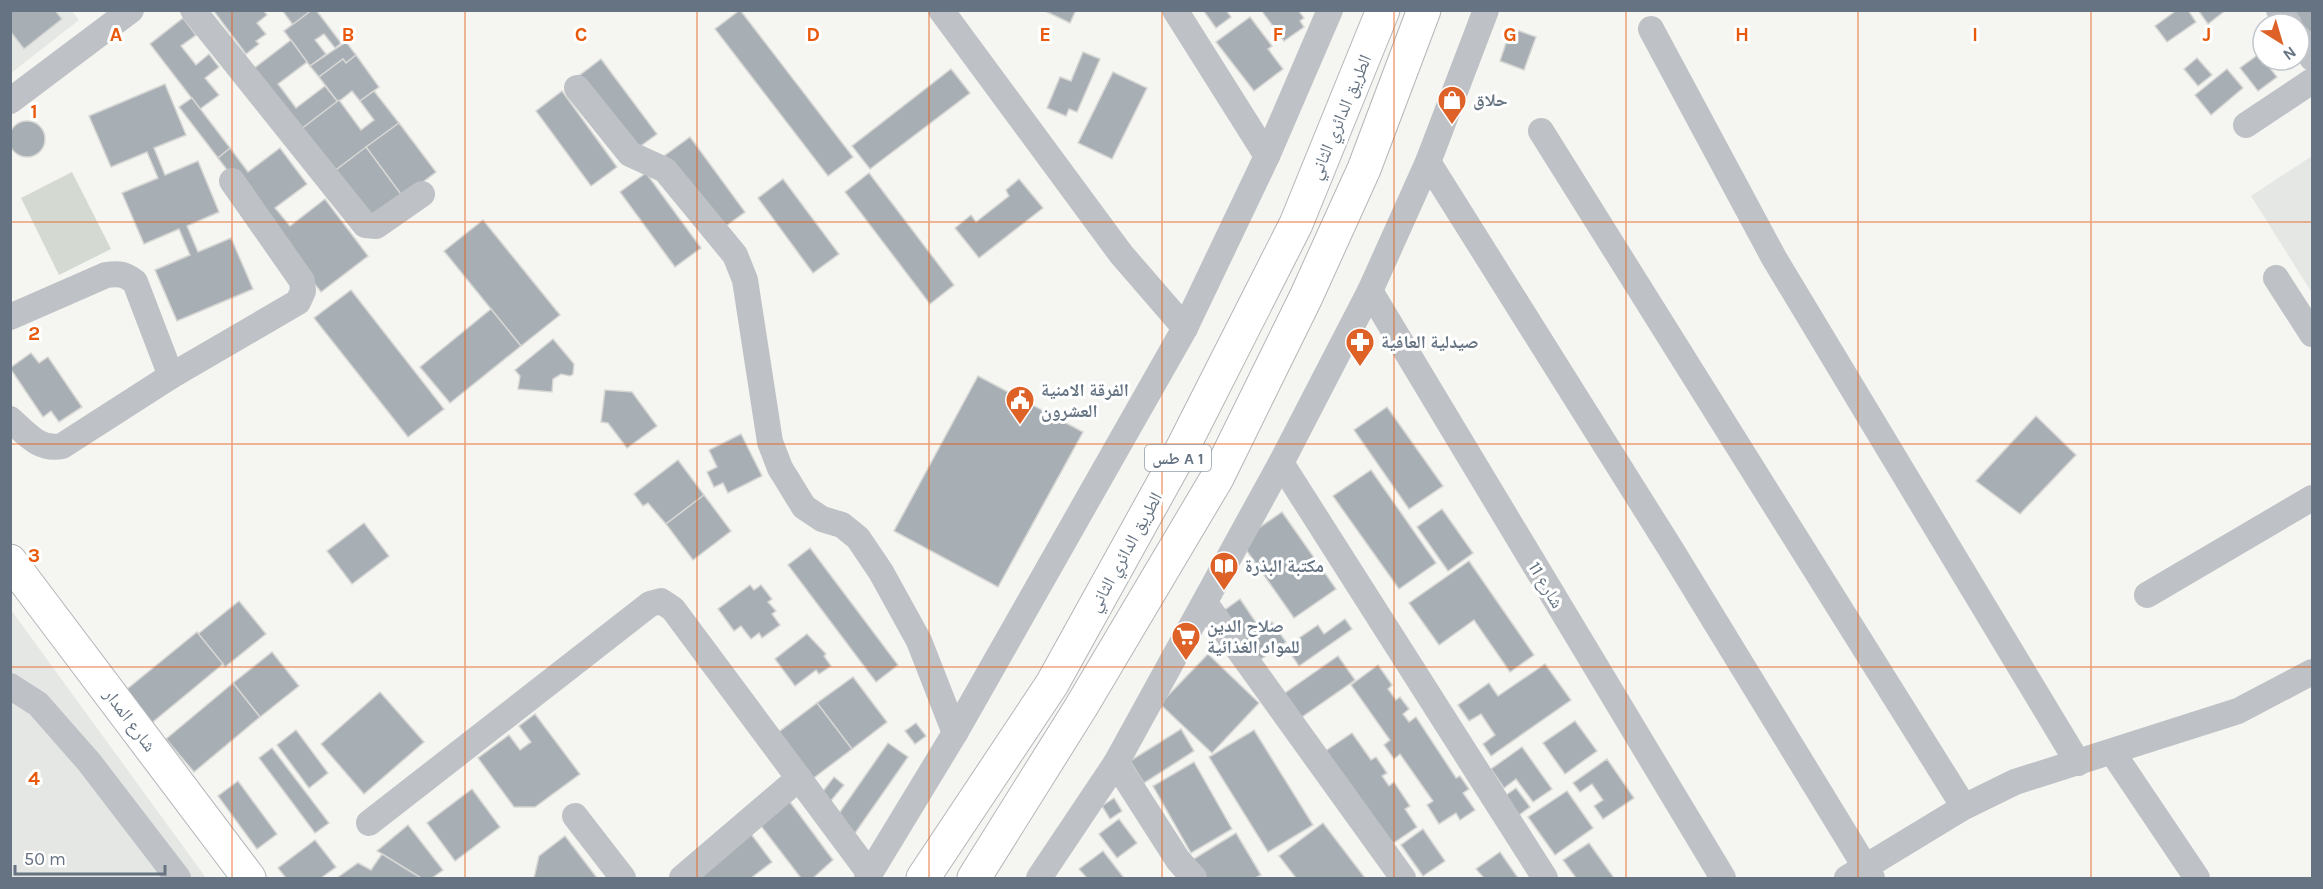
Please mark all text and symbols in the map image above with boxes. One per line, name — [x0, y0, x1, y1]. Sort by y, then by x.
north arrow — [2251, 12, 2311, 72]
text: A — [110, 23, 123, 46]
text: B — [342, 23, 354, 46]
text: C — [575, 23, 587, 46]
text: D — [806, 23, 820, 46]
text: E — [1039, 23, 1051, 46]
text: F — [1273, 23, 1284, 46]
text: G — [1503, 23, 1517, 46]
text: H — [1735, 23, 1749, 46]
text: I — [1972, 23, 1978, 46]
text: J — [2203, 23, 2211, 46]
text: N — [2279, 43, 2300, 65]
street label: الطريق الدائري الثاني — [1304, 51, 1380, 184]
shop icon: حلاق — [1436, 84, 1468, 126]
place label: حلاق — [1473, 89, 1508, 111]
text: 1 — [30, 100, 38, 123]
text: 2 — [28, 322, 40, 345]
pharmacy icon: صيدلية العافية — [1344, 326, 1376, 368]
place label: صيدلية العافية — [1381, 331, 1479, 353]
place label: الفرقة الامنية العشرون — [1041, 379, 1129, 422]
public building icon: الفرقة الامنية العشرون — [1004, 384, 1036, 426]
road number: طس A 1 — [1145, 445, 1211, 471]
street label: الطريق الدائري الثاني — [1083, 488, 1170, 618]
text: 3 — [28, 544, 40, 567]
library icon: مكتبة البذرة — [1208, 550, 1240, 592]
place label: مكتبة البذرة — [1245, 555, 1324, 577]
street label: شارع 11 — [1524, 558, 1568, 612]
place label: صلاح الدين للمواد الغذائية — [1207, 615, 1300, 658]
supermarket icon: صلاح الدين للمواد الغذائية — [1170, 620, 1202, 662]
street label: شارع المدار — [98, 683, 161, 756]
text: 4 — [28, 767, 40, 790]
scale bar — [15, 838, 165, 876]
text: 50 m — [24, 848, 66, 870]

